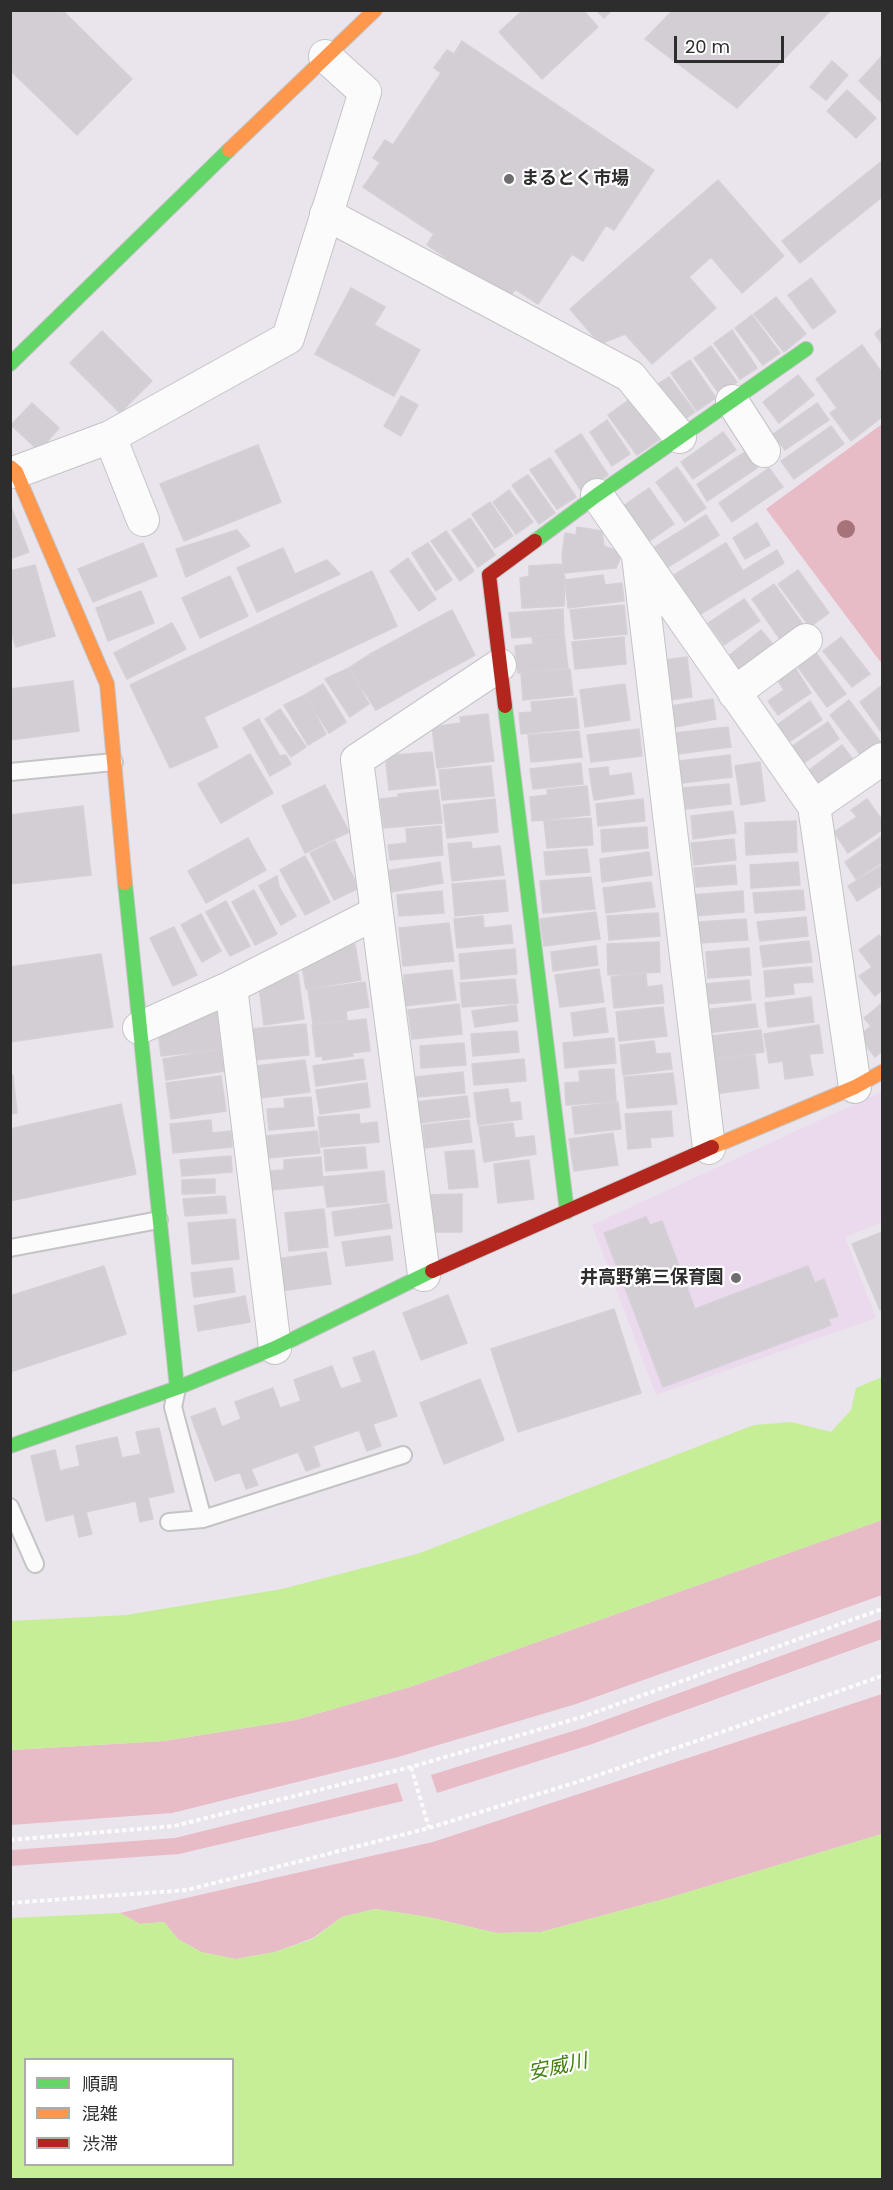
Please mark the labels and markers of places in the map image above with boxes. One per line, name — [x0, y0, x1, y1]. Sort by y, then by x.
place label: まるとく市場 — [521, 168, 629, 190]
marker: まるとく市場 — [502, 172, 516, 186]
place label: 井高野第三保育園 — [580, 1267, 724, 1289]
marker: 井高野第三保育園 — [729, 1271, 743, 1285]

